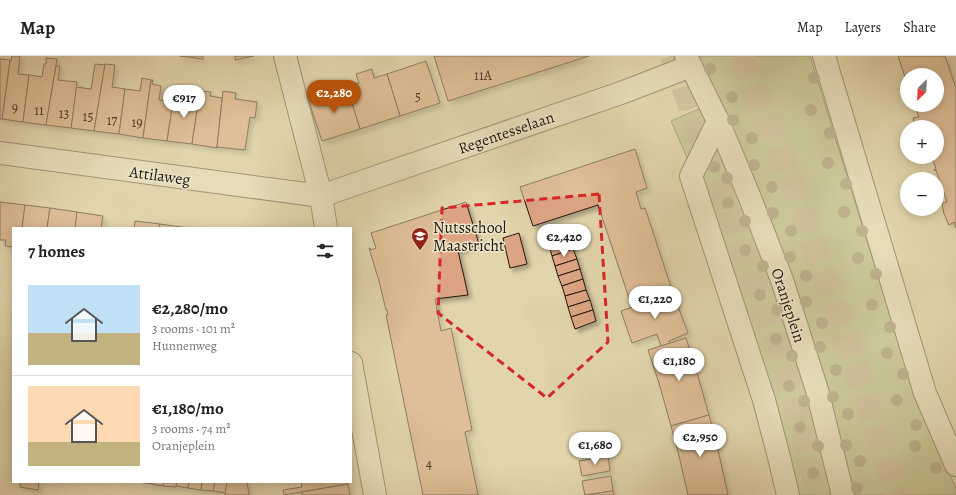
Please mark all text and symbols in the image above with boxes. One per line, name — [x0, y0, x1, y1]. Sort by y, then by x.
text: Map — [20, 15, 55, 41]
text: Map — [797, 18, 823, 37]
text: Layers — [845, 18, 881, 37]
text: Share — [903, 18, 936, 37]
house number: 11A — [474, 66, 493, 85]
north arrow — [900, 68, 944, 112]
map controls — [900, 68, 944, 216]
pin: €2,280 — [301, 80, 367, 114]
text: €2,280 — [316, 84, 352, 101]
pin: €917 — [160, 85, 208, 119]
house number: 5 — [415, 87, 421, 106]
text: €917 — [172, 89, 196, 106]
house number: 9 — [12, 98, 18, 117]
house number: 11 — [34, 101, 44, 120]
house number: 13 — [59, 104, 69, 123]
street label: Regentesselaan — [455, 106, 558, 160]
house number: 15 — [83, 107, 93, 126]
house number: 17 — [107, 111, 117, 130]
house number: 19 — [131, 113, 143, 132]
button: + — [900, 120, 944, 164]
street label: Attilaweg — [127, 161, 192, 191]
button: − — [900, 172, 944, 216]
place label: Nutsschool Maastricht — [433, 217, 507, 257]
pin: €2,420 — [531, 224, 597, 258]
school or university icon: Nutsschool Maastricht — [410, 226, 430, 251]
text: €2,420 — [546, 228, 582, 245]
text: 7 homes — [28, 240, 85, 263]
icon: filters — [314, 240, 336, 262]
street label: Oranjeplein — [766, 265, 811, 346]
pin: €1,220 — [622, 286, 688, 320]
text: €1,220 — [638, 290, 672, 307]
text: €2,280/mo — [152, 297, 228, 320]
icon: home — [60, 301, 108, 349]
text: 3 rooms · 101 m² — [152, 320, 235, 337]
text: Hunnenweg — [152, 337, 217, 354]
pin: €1,180 — [646, 348, 712, 382]
text: €1,180 — [662, 352, 696, 369]
text: €1,180/mo — [152, 397, 224, 420]
icon: home — [60, 402, 108, 450]
text: 3 rooms · 74 m² — [152, 420, 231, 437]
pin: €2,950 — [667, 424, 733, 458]
text: €2,950 — [682, 428, 718, 445]
pin: €1,680 — [562, 432, 628, 466]
text: €1,680 — [578, 436, 612, 453]
text: Oranjeplein — [152, 437, 215, 454]
house number: 4 — [426, 454, 432, 473]

